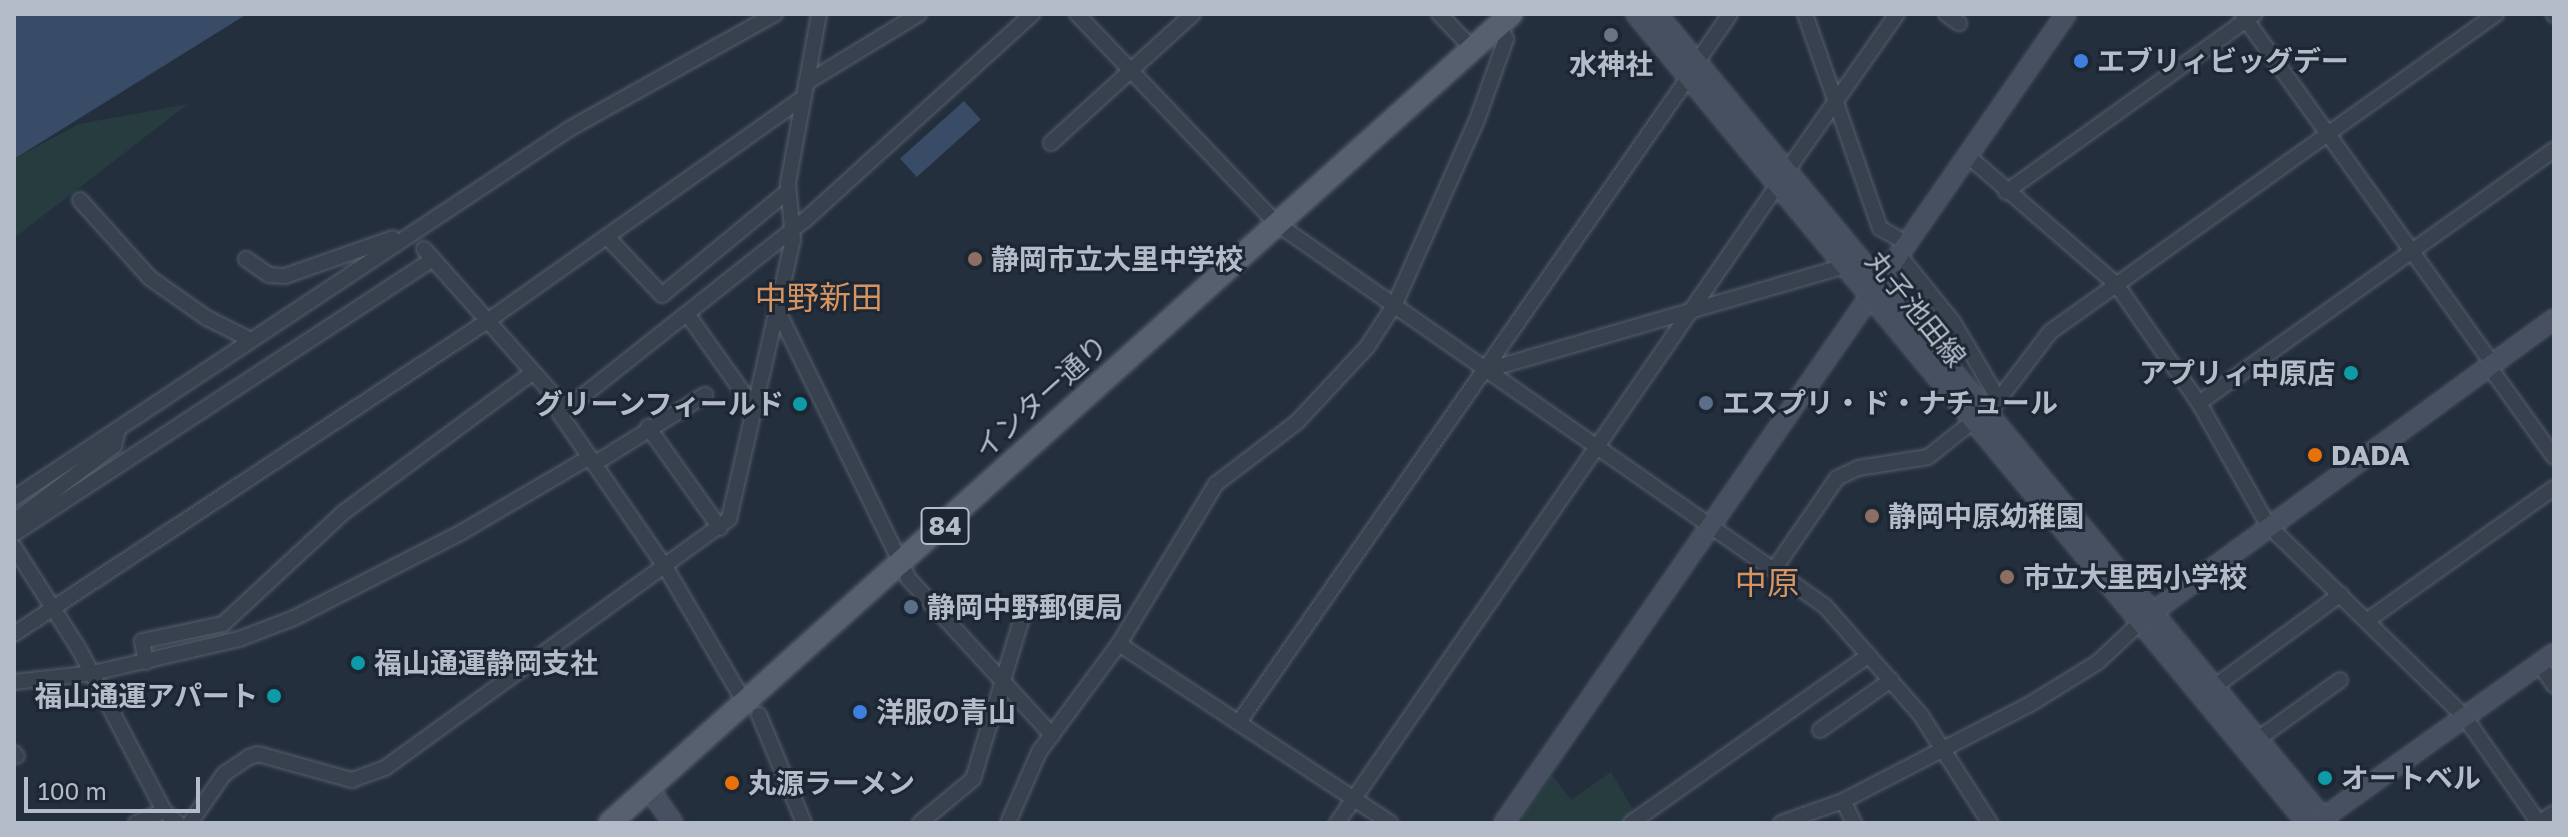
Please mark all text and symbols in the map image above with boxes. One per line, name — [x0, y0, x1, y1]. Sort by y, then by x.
marker: 水神社 — [1602, 26, 1620, 44]
place label: エブリィビッグデー — [2097, 44, 2349, 78]
place label: 水神社 — [1569, 47, 1653, 81]
marker: エブリィビッグデー — [2072, 52, 2090, 70]
place label: 静岡市立大里中学校 — [991, 242, 1243, 276]
street label: 丸子池田線 — [1859, 244, 1973, 374]
marker: 静岡市立大里中学校 — [966, 250, 984, 268]
district label: 中野新田 — [755, 278, 883, 316]
street label: インター通り — [967, 328, 1115, 466]
place label: アプリィ中原店 — [2139, 356, 2335, 390]
marker: アプリィ中原店 — [2342, 364, 2360, 382]
place label: エスプリ・ド・ナチュール — [1722, 386, 2058, 420]
place label: グリーンフィールド — [532, 387, 784, 421]
marker: エスプリ・ド・ナチュール — [1697, 394, 1715, 412]
marker: グリーンフィールド — [791, 395, 809, 413]
place label: DADA — [2331, 438, 2410, 472]
marker: DADA — [2306, 446, 2324, 464]
place label: 静岡中原幼稚園 — [1888, 499, 2084, 533]
road number: 84 — [919, 504, 971, 548]
marker: 静岡中原幼稚園 — [1863, 507, 1881, 525]
place label: 市立大里西小学校 — [2023, 560, 2247, 594]
district label: 中原 — [1735, 563, 1799, 601]
marker: 市立大里西小学校 — [1998, 568, 2016, 586]
place label: 静岡中野郵便局 — [927, 590, 1123, 624]
marker: 静岡中野郵便局 — [902, 598, 920, 616]
place label: 福山通運静岡支社 — [374, 646, 598, 680]
marker: 福山通運静岡支社 — [349, 654, 367, 672]
place label: 福山通運アパート — [34, 679, 258, 713]
marker: 福山通運アパート — [265, 687, 283, 705]
place label: 洋服の青山 — [876, 695, 1016, 729]
marker: 洋服の青山 — [851, 703, 869, 721]
scale bar — [28, 761, 204, 811]
place label: オートベル — [2341, 761, 2481, 795]
place label: 丸源ラーメン — [748, 766, 916, 800]
marker: オートベル — [2316, 769, 2334, 787]
marker: 丸源ラーメン — [723, 774, 741, 792]
text: 100 m — [38, 776, 107, 805]

